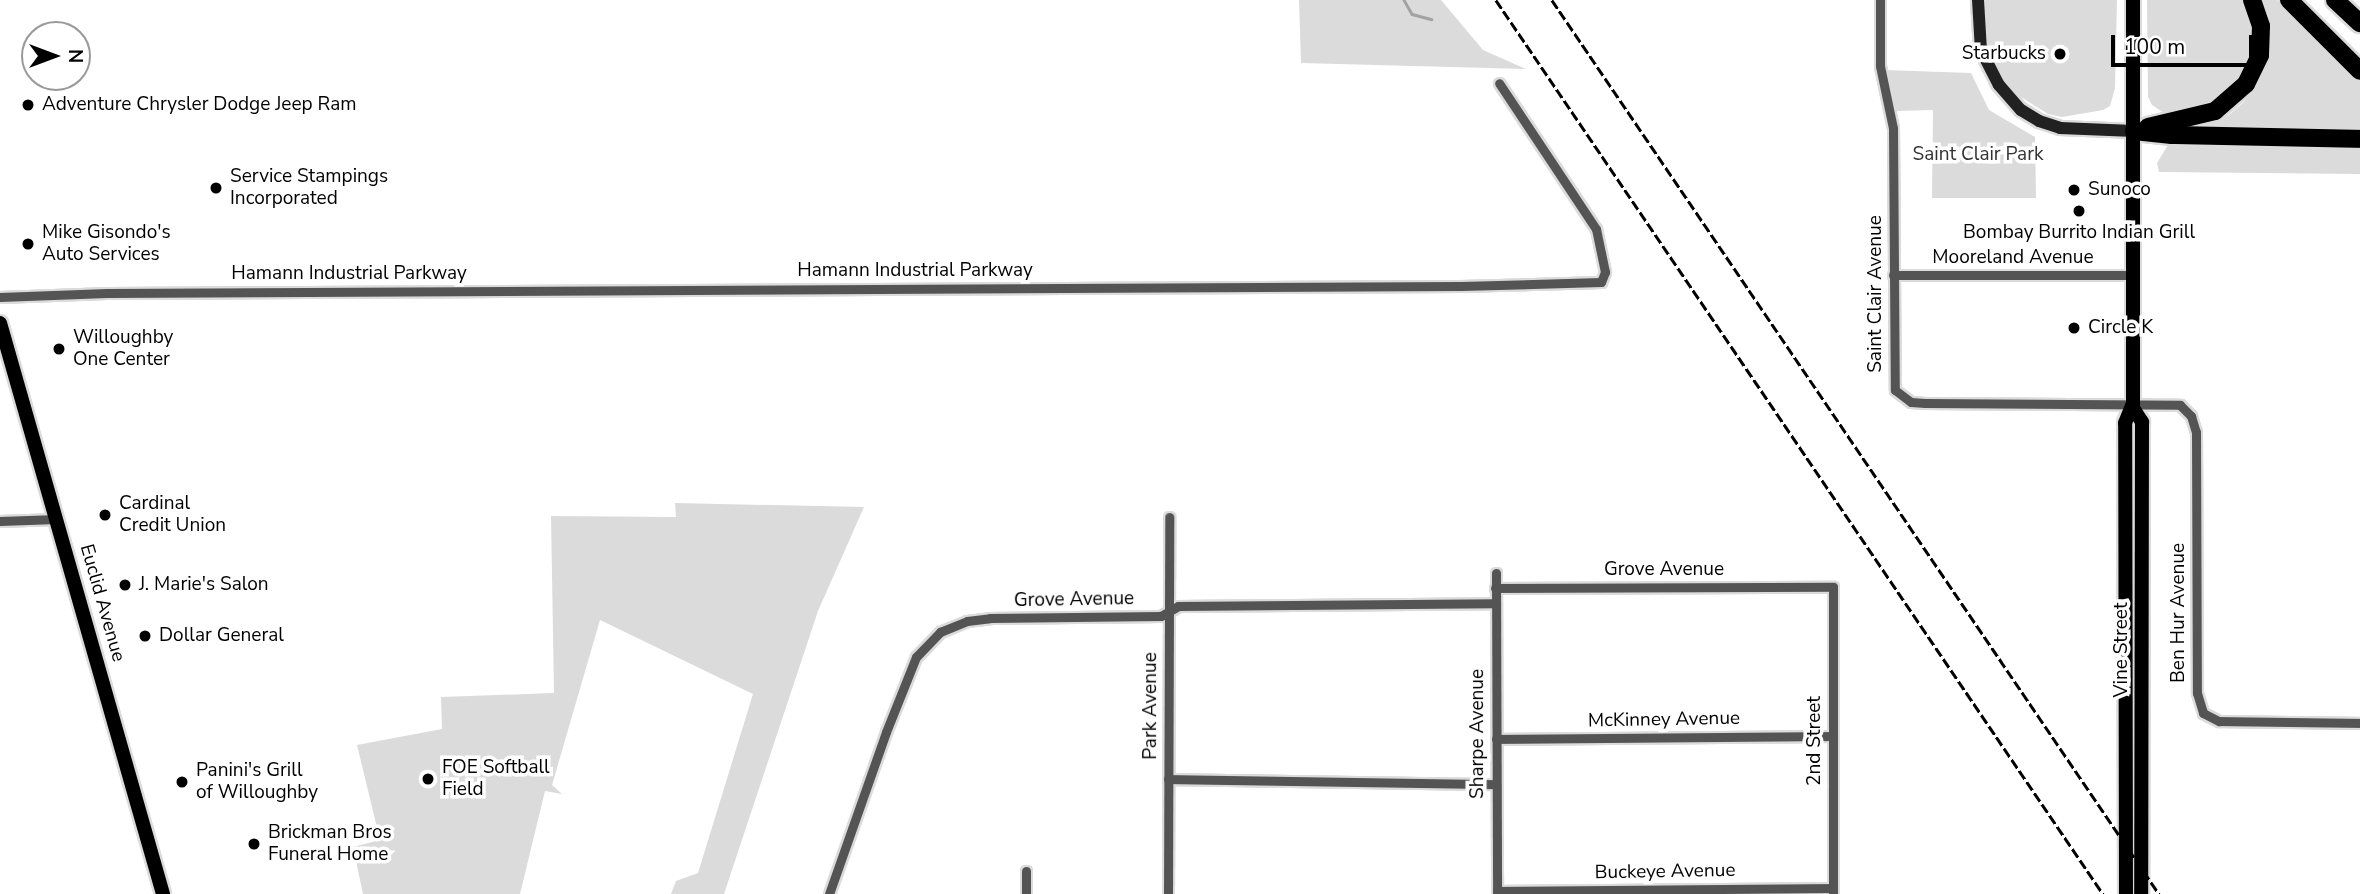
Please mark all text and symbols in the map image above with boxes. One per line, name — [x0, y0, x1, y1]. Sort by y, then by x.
north arrow — [21, 21, 91, 91]
scale bar — [2115, 21, 2257, 65]
text: 100 m — [2124, 33, 2185, 61]
place label: Starbucks — [1962, 43, 2046, 65]
marker: Starbucks — [2052, 46, 2068, 62]
text: N — [62, 49, 88, 63]
place label: Adventure Chrysler Dodge Jeep Ram — [42, 94, 357, 116]
marker: Adventure Chrysler Dodge Jeep Ram — [20, 97, 36, 113]
park label: Saint Clair Park — [1912, 144, 2044, 166]
place label: Service Stampings Incorporated — [230, 166, 388, 210]
place label: Sunoco — [2088, 179, 2151, 201]
marker: Service Stampings Incorporated — [208, 180, 224, 196]
marker: Sunoco — [2066, 182, 2082, 198]
marker: Bombay Burrito Indian Grill — [2071, 203, 2087, 219]
street label: Saint Clair Avenue — [1865, 215, 1887, 373]
place label: Mike Gisondo's Auto Services — [42, 222, 171, 266]
place label: Bombay Burrito Indian Grill — [1963, 222, 2195, 244]
marker: Mike Gisondo's Auto Services — [20, 236, 36, 252]
street label: Mooreland Avenue — [1932, 247, 2094, 269]
street label: Hamann Industrial Parkway — [797, 260, 1033, 282]
street label: Hamann Industrial Parkway — [231, 263, 467, 285]
place label: Circle K — [2088, 317, 2153, 339]
marker: Circle K — [2066, 320, 2082, 336]
place label: Willoughby One Center — [73, 327, 173, 371]
marker: Willoughby One Center — [51, 341, 67, 357]
place label: Cardinal Credit Union — [119, 493, 226, 537]
marker: Cardinal Credit Union — [97, 507, 113, 523]
street label: Euclid Avenue — [74, 542, 130, 664]
street label: Ben Hur Avenue — [2168, 543, 2190, 683]
street label: Grove Avenue — [1604, 559, 1724, 581]
place label: J. Marie's Salon — [139, 574, 269, 596]
marker: J. Marie's Salon — [117, 577, 133, 593]
street label: Grove Avenue — [1014, 588, 1134, 612]
street label: Vine Street — [2111, 602, 2133, 698]
place label: Dollar General — [159, 625, 284, 647]
marker: Dollar General — [137, 628, 153, 644]
street label: Park Avenue — [1140, 652, 1162, 760]
street label: Sharpe Avenue — [1467, 669, 1489, 799]
street label: 2nd Street — [1804, 696, 1826, 786]
street label: McKinney Avenue — [1588, 707, 1740, 733]
place label: FOE Softball Field — [442, 757, 550, 801]
place label: Panini's Grill of Willoughby — [196, 760, 318, 804]
marker: FOE Softball Field — [420, 771, 436, 787]
marker: Panini's Grill of Willoughby — [174, 774, 190, 790]
place label: Brickman Bros Funeral Home — [268, 822, 392, 866]
marker: Brickman Bros Funeral Home — [246, 836, 262, 852]
street label: Buckeye Avenue — [1594, 859, 1736, 885]

